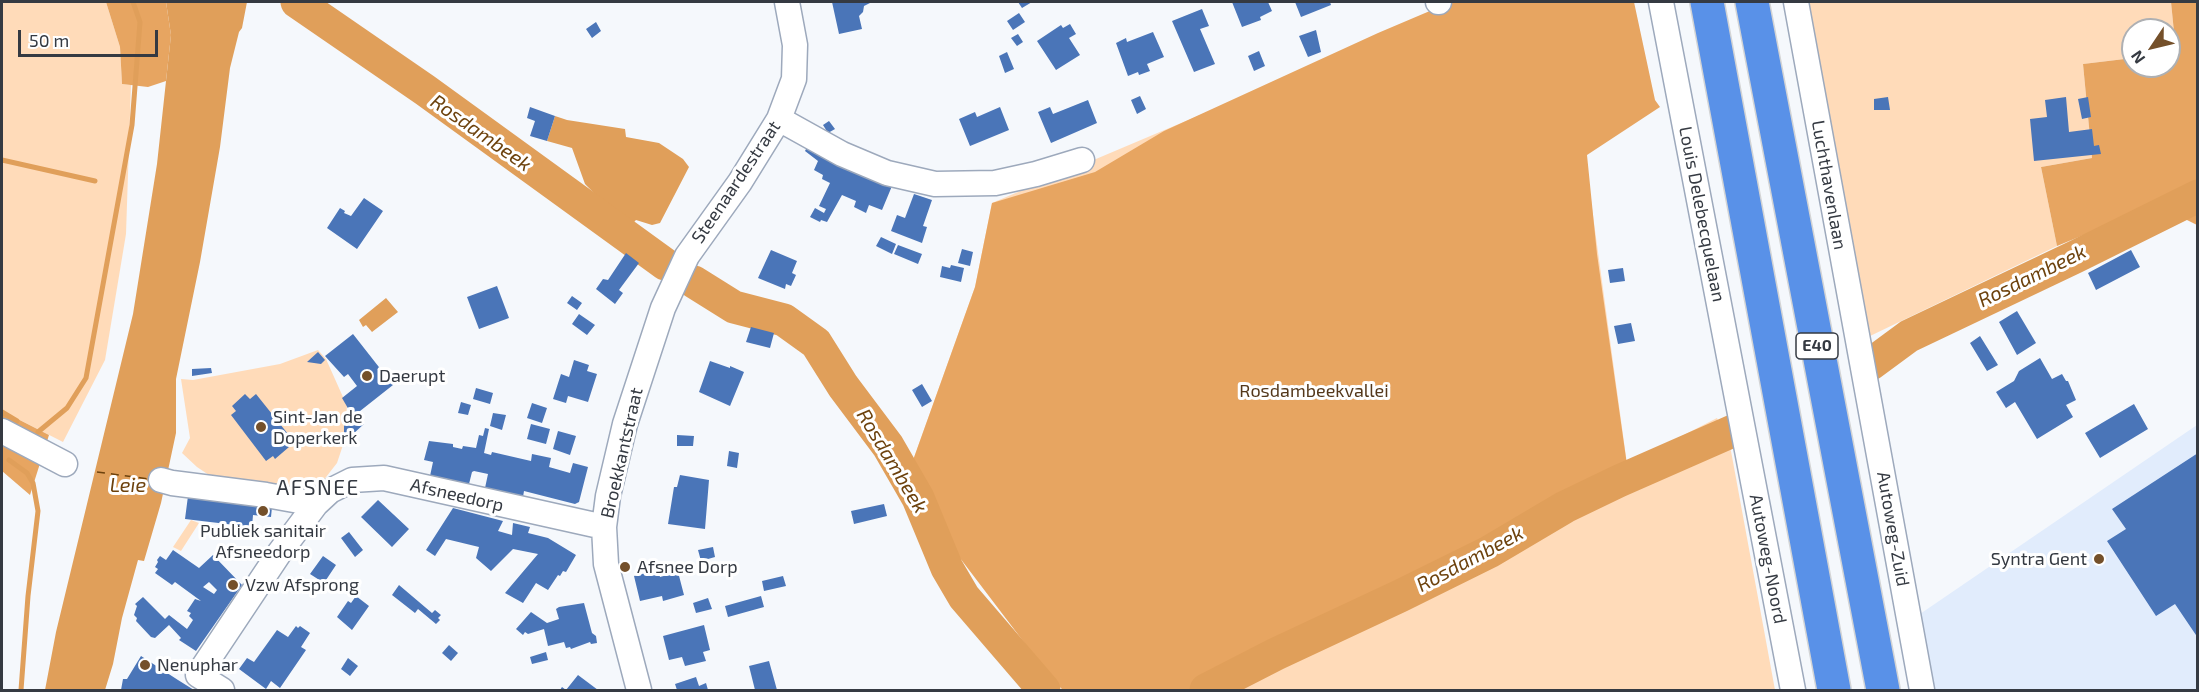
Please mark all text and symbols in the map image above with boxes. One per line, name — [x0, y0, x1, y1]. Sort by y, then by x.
scale bar — [21, 18, 160, 56]
north arrow — [2121, 18, 2181, 78]
text: 50 m — [29, 29, 69, 51]
text: N — [2126, 47, 2149, 68]
water label: Rosdambeek — [426, 90, 536, 176]
street label: Steenaardestraat — [687, 117, 785, 247]
street label: Luchthavenlaan — [1807, 119, 1851, 251]
street label: Louis Delebecquelaan — [1674, 124, 1730, 304]
water label: Rosdambeek — [1974, 239, 2090, 313]
road number: E40 — [1796, 333, 1838, 359]
place label: Daerupt — [379, 365, 445, 387]
marker: Daerupt — [360, 369, 374, 383]
park label: Rosdambeekvallei — [1239, 380, 1389, 402]
street label: Broekkantstraat — [596, 386, 648, 520]
water label: Rosdambeek — [851, 405, 933, 517]
place label: Sint-Jan de Doperkerk — [273, 406, 363, 448]
marker: Sint-Jan de Doperkerk — [254, 420, 268, 434]
street label: Autoweg-Zuid — [1872, 470, 1914, 588]
water label: Leie — [110, 473, 146, 497]
street label: Afsneedorp — [408, 474, 506, 516]
district label: AFSNEE — [276, 475, 360, 501]
street label: Autoweg-Noord — [1745, 492, 1791, 626]
marker: Publiek sanitair Afsneedorp — [256, 504, 270, 518]
place label: Publiek sanitair Afsneedorp — [200, 520, 326, 562]
water label: Rosdambeek — [1413, 521, 1527, 597]
place label: Syntra Gent — [1991, 548, 2087, 570]
marker: Syntra Gent — [2092, 552, 2106, 566]
place label: Afsnee Dorp — [637, 556, 738, 578]
marker: Afsnee Dorp — [618, 560, 632, 574]
place label: Vzw Afsprong — [245, 574, 359, 596]
marker: Vzw Afsprong — [226, 578, 240, 592]
place label: Nenuphar — [157, 654, 238, 676]
marker: Nenuphar — [138, 658, 152, 672]

